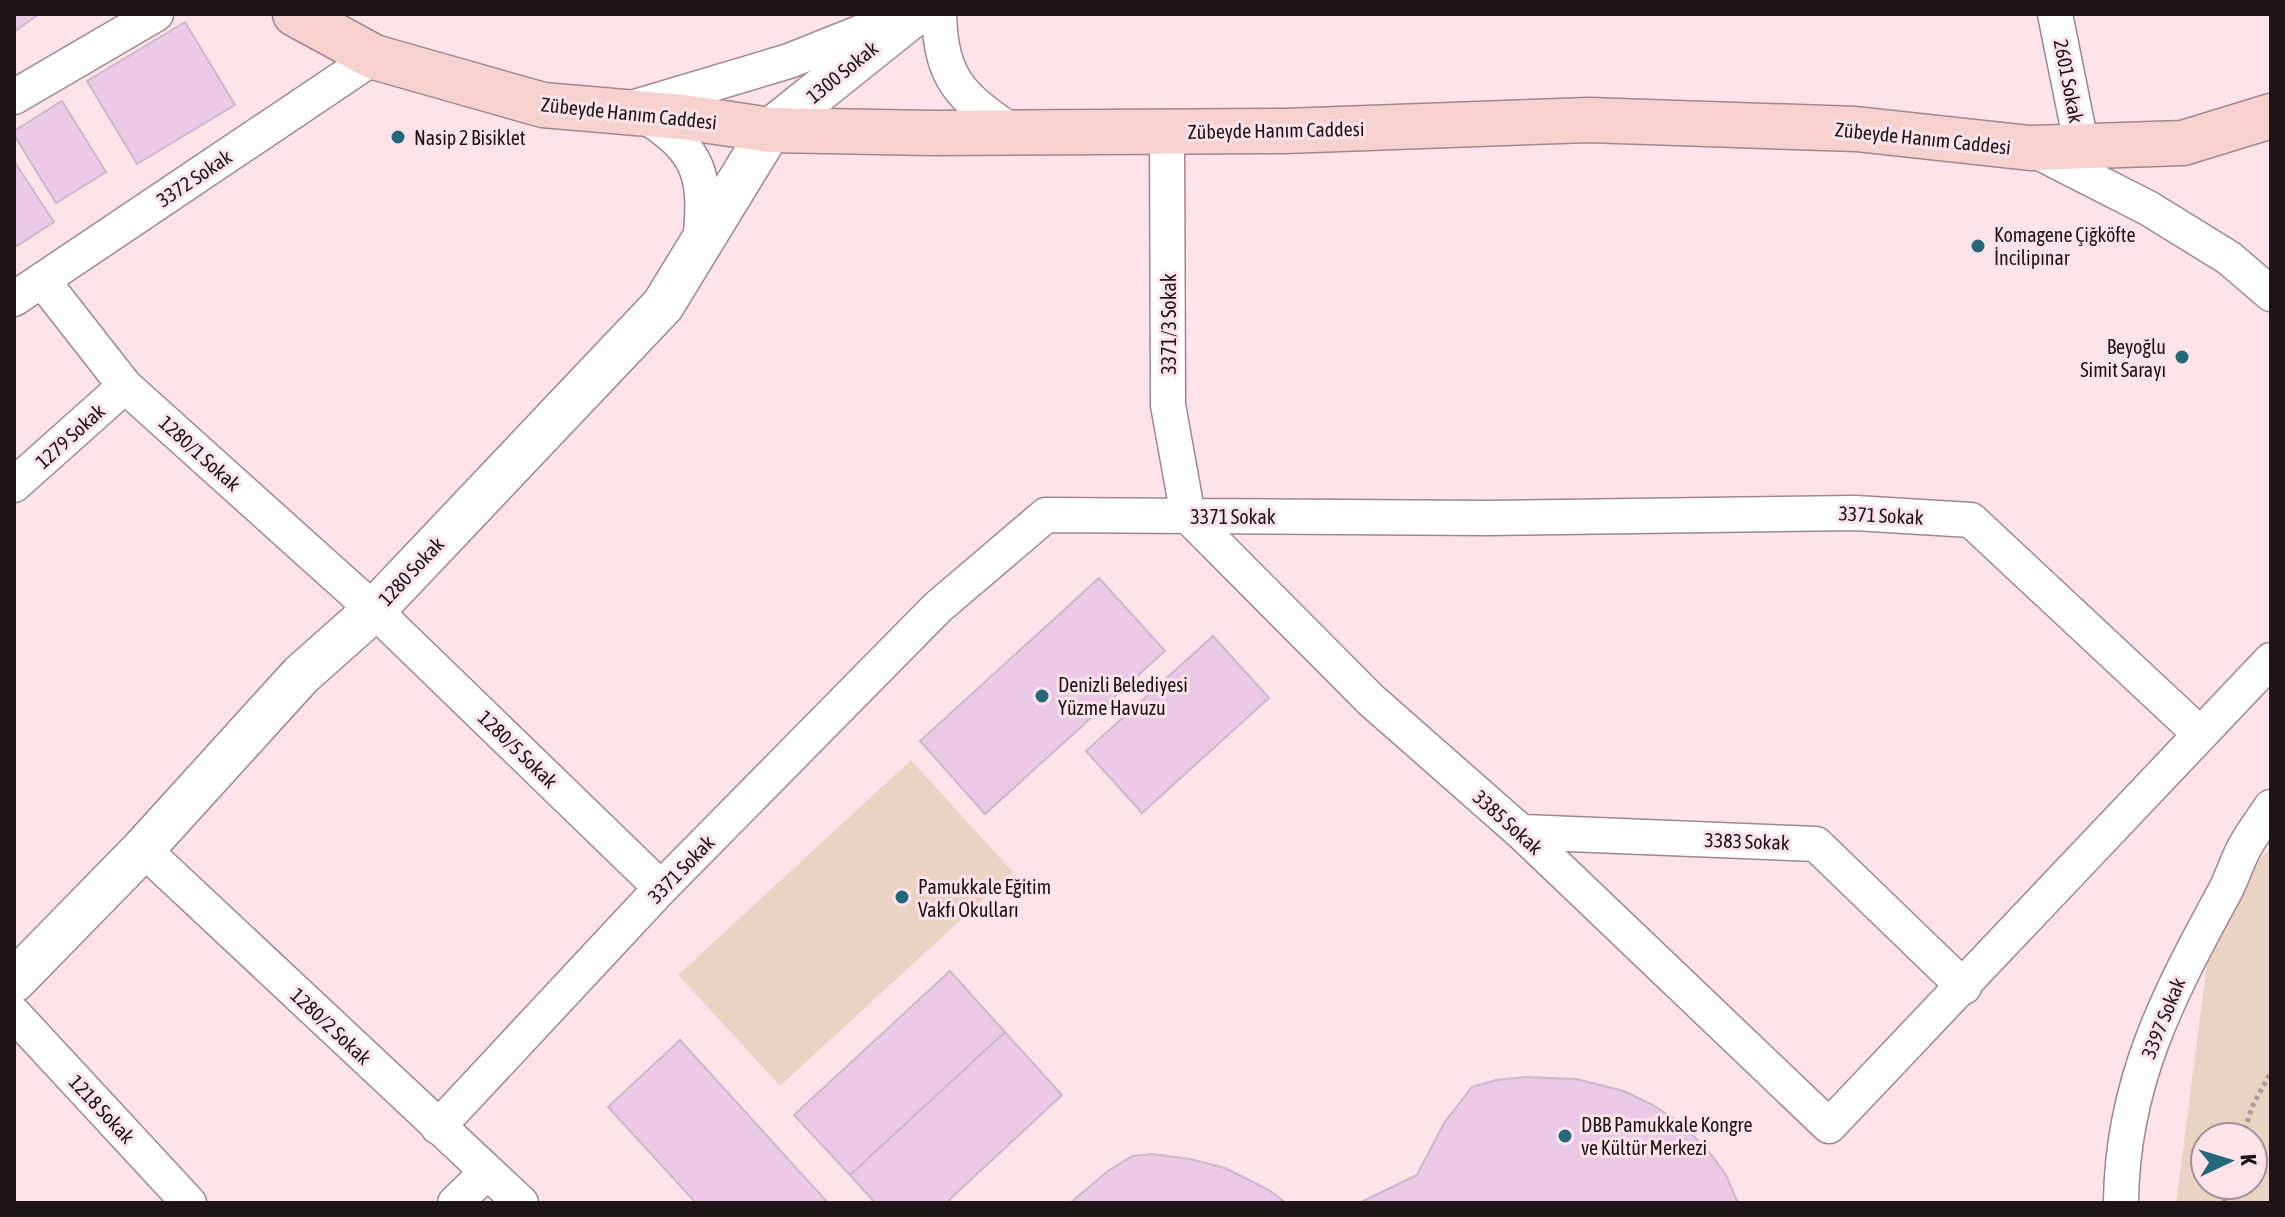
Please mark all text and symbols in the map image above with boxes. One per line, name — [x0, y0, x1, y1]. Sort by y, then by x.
street label: 1300 Sokak — [802, 36, 882, 108]
street label: 2601 Sokak — [2050, 37, 2088, 125]
street label: Zübeyde Hanım Caddesi — [540, 92, 718, 134]
street label: Zübeyde Hanım Caddesi — [1187, 117, 1365, 143]
street label: Zübeyde Hanım Caddesi — [1834, 117, 2012, 159]
place label: Nasip 2 Bisiklet — [414, 126, 526, 149]
marker: Nasip 2 Bisiklet — [389, 128, 407, 146]
street label: 3372 Sokak — [152, 145, 236, 211]
place label: Komagene Çiğköfte İncilipınar — [1994, 223, 2135, 269]
marker: Komagene Çiğköfte İncilipınar — [1969, 237, 1987, 255]
street label: 3371/3 Sokak — [1157, 273, 1180, 375]
place label: Beyoğlu Simit Sarayı — [2080, 335, 2166, 381]
marker: Beyoğlu Simit Sarayı — [2173, 348, 2191, 366]
street label: 1279 Sokak — [31, 399, 109, 473]
street label: 1280/1 Sokak — [155, 411, 245, 496]
street label: 3371 Sokak — [1838, 501, 1924, 529]
street label: 3371 Sokak — [1190, 505, 1276, 528]
street label: 1280 Sokak — [374, 532, 449, 610]
place label: Denizli Belediyesi Yüzme Havuzu — [1058, 673, 1188, 719]
marker: Denizli Belediyesi Yüzme Havuzu — [1033, 687, 1051, 705]
street label: 1280/5 Sokak — [474, 706, 563, 793]
street label: 3385 Sokak — [1469, 785, 1547, 859]
street label: 3383 Sokak — [1704, 828, 1790, 854]
street label: 3371 Sokak — [643, 830, 719, 908]
place label: Pamukkale Eğitim Vakfı Okulları — [918, 875, 1051, 921]
marker: Pamukkale Eğitim Vakfı Okulları — [893, 888, 911, 906]
street label: 3397 Sokak — [2136, 974, 2190, 1062]
street label: 1280/2 Sokak — [286, 983, 376, 1069]
street label: 1218 Sokak — [65, 1070, 140, 1148]
place label: DBB Pamukkale Kongre ve Kültür Merkezi — [1581, 1113, 1753, 1159]
north arrow — [2189, 1121, 2269, 1201]
marker: DBB Pamukkale Kongre ve Kültür Merkezi — [1556, 1127, 1574, 1145]
text: K — [2236, 1153, 2262, 1166]

